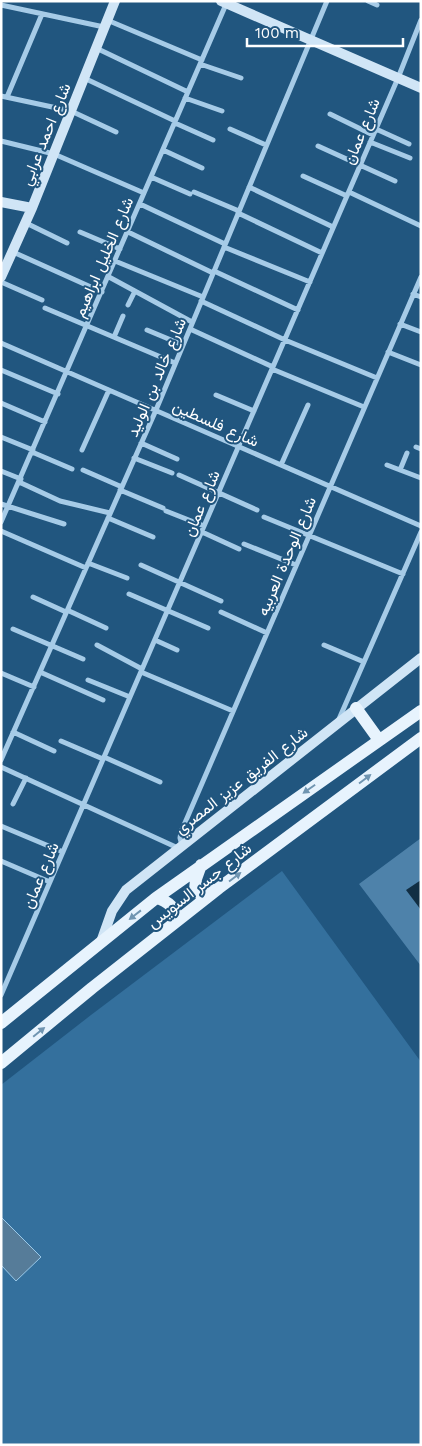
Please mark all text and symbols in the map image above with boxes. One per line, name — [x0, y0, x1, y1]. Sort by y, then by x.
scale bar — [247, 15, 403, 47]
text: 100 m — [255, 24, 299, 42]
street label: شارع احمد عرابي — [16, 80, 78, 190]
street label: شارع عمان — [339, 95, 386, 168]
street label: شارع الخليل ابراهيم — [70, 194, 139, 321]
street label: شارع خالد بن الوليد — [123, 315, 192, 440]
street label: شارع فلسطين — [169, 396, 262, 453]
street label: شارع عمان — [179, 467, 226, 540]
street label: شارع الوحدة العربيه — [253, 494, 322, 619]
street label: شارع الفريق عزيز المصري — [171, 723, 314, 841]
one-way arrow — [358, 774, 371, 785]
one-way arrow — [302, 784, 316, 794]
street label: شارع عمان — [18, 839, 65, 912]
street label: شارع جسر السويس — [143, 839, 257, 934]
one-way arrow — [228, 871, 241, 882]
one-way arrow — [129, 909, 142, 920]
one-way arrow — [32, 1027, 45, 1038]

